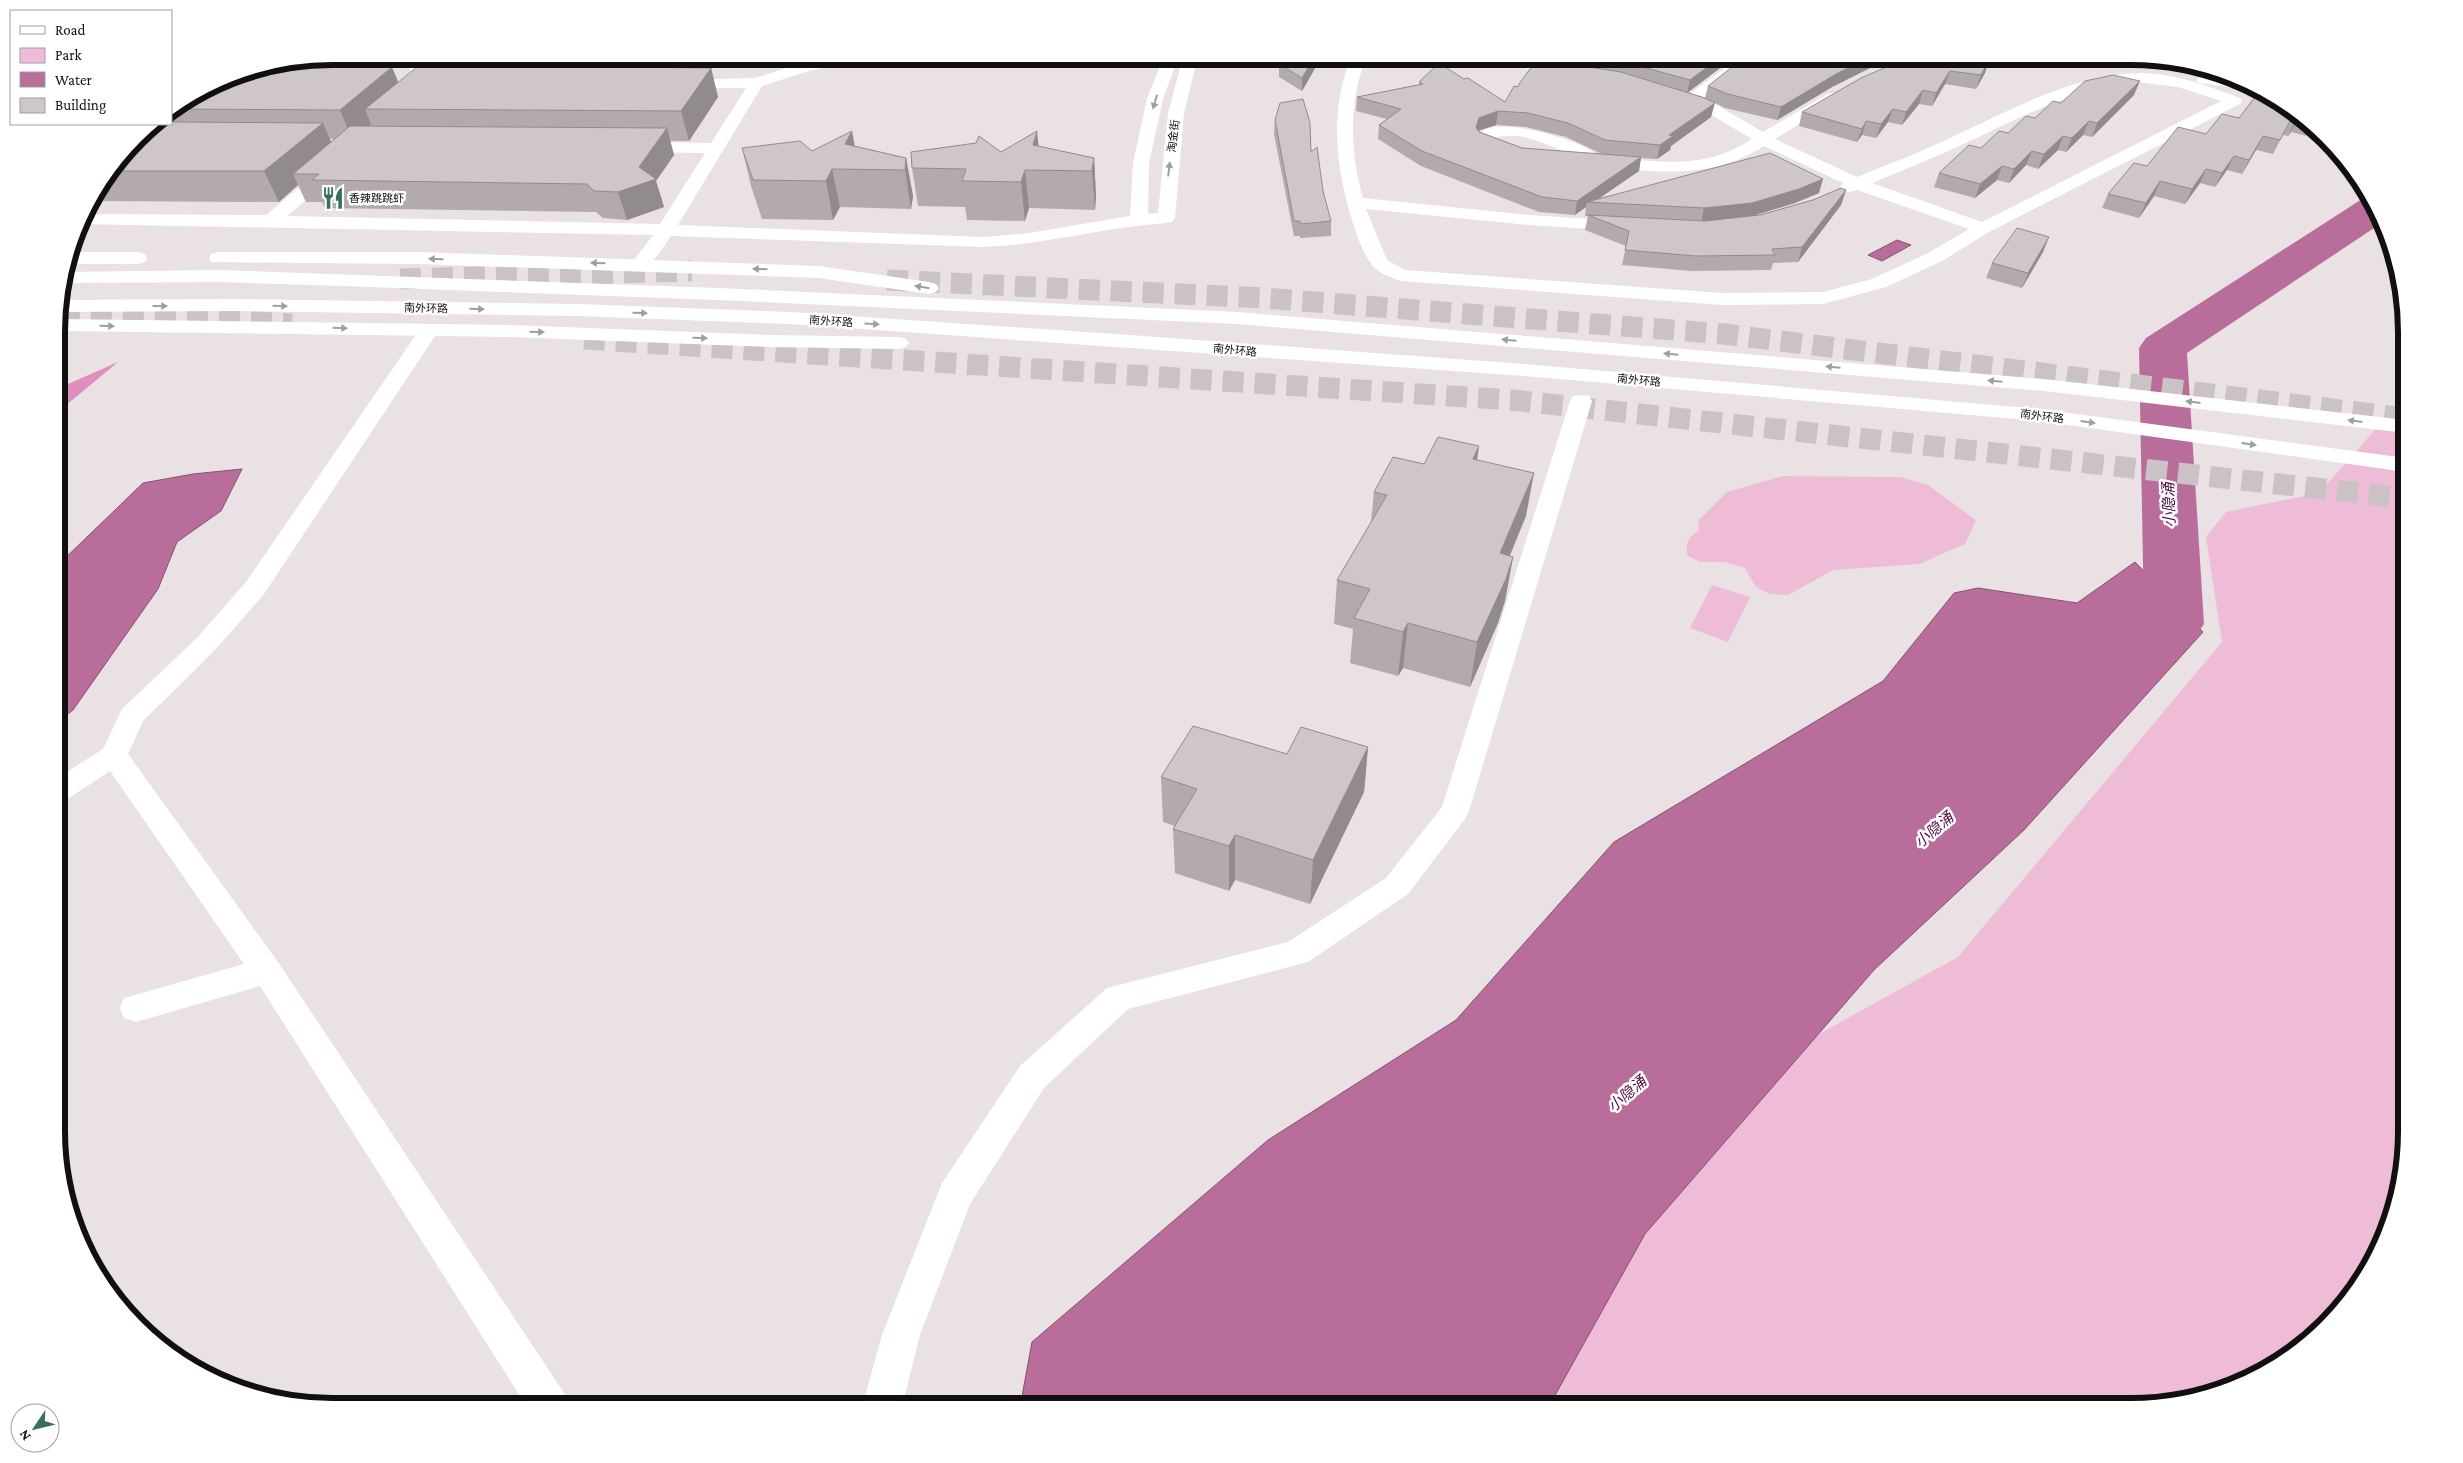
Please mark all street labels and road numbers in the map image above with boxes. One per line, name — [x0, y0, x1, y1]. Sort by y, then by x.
street label: 淘金街 — [1165, 119, 1181, 153]
street label: 南外环路 — [404, 302, 448, 314]
street label: 南外环路 — [809, 313, 853, 329]
street label: 南外环路 — [1213, 342, 1257, 358]
street label: 南外环路 — [1617, 372, 1661, 388]
street label: 南外环路 — [2019, 407, 2065, 425]

